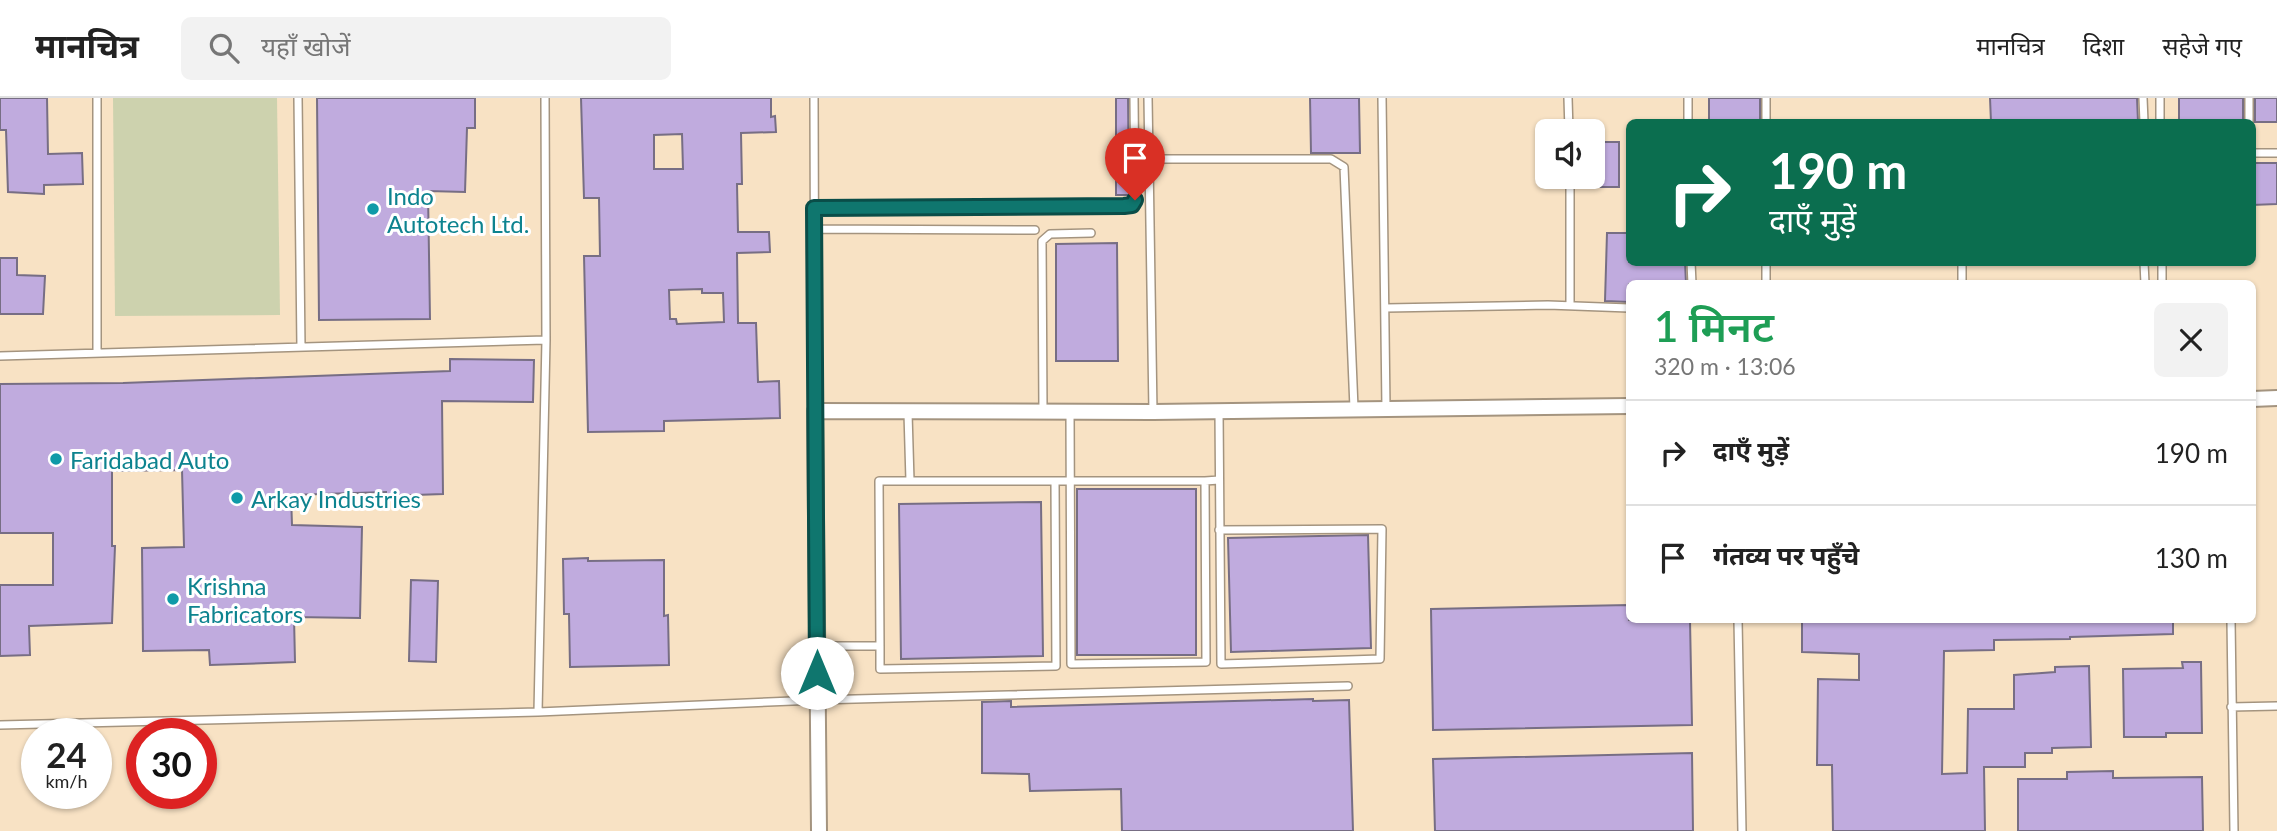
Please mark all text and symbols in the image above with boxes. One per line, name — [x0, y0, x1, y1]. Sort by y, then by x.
search box — [181, 17, 671, 80]
text: मानचित्र — [35, 25, 139, 65]
icon: search — [205, 29, 243, 67]
text: यहाँ खोजें — [261, 30, 351, 62]
text: मानचित्र — [1976, 31, 2045, 60]
text: दिशा — [2083, 31, 2124, 60]
text: सहेजे गए — [2162, 31, 2242, 60]
map controls — [1535, 119, 1605, 189]
button: sound — [1535, 119, 1605, 189]
pin — [1105, 128, 1165, 200]
icon: arrive — [1116, 139, 1154, 177]
text: 190 m — [1769, 141, 1907, 199]
icon: right — [1654, 147, 1745, 238]
place label: Indo Autotech Ltd. — [387, 181, 529, 238]
text: दाएँ मुड़ें — [1769, 200, 1856, 239]
marker: Indo Autotech Ltd. — [365, 201, 381, 217]
text: 1 मिनट — [1654, 301, 1774, 351]
button: close — [2154, 303, 2228, 377]
text: 320 m · 13:06 — [1654, 352, 1796, 380]
icon: right — [1654, 434, 1692, 472]
text: दाएँ मुड़ें — [1713, 434, 1789, 466]
text: 190 m — [2155, 437, 2228, 469]
place label: Faridabad Auto — [70, 445, 229, 474]
marker: Faridabad Auto — [48, 451, 64, 467]
place label: Arkay Industries — [251, 484, 421, 513]
marker: Arkay Industries — [229, 490, 245, 506]
icon: arrive — [1654, 539, 1692, 577]
text: गंतव्य पर पहुँचे — [1713, 539, 1859, 571]
text: 130 m — [2155, 542, 2228, 574]
place label: Krishna Fabricators — [187, 571, 303, 628]
marker: Krishna Fabricators — [165, 591, 181, 607]
position arrow — [780, 636, 854, 710]
speed limit sign: 30 — [126, 718, 217, 809]
text: 24 — [46, 733, 87, 775]
text: km/h — [45, 770, 88, 792]

